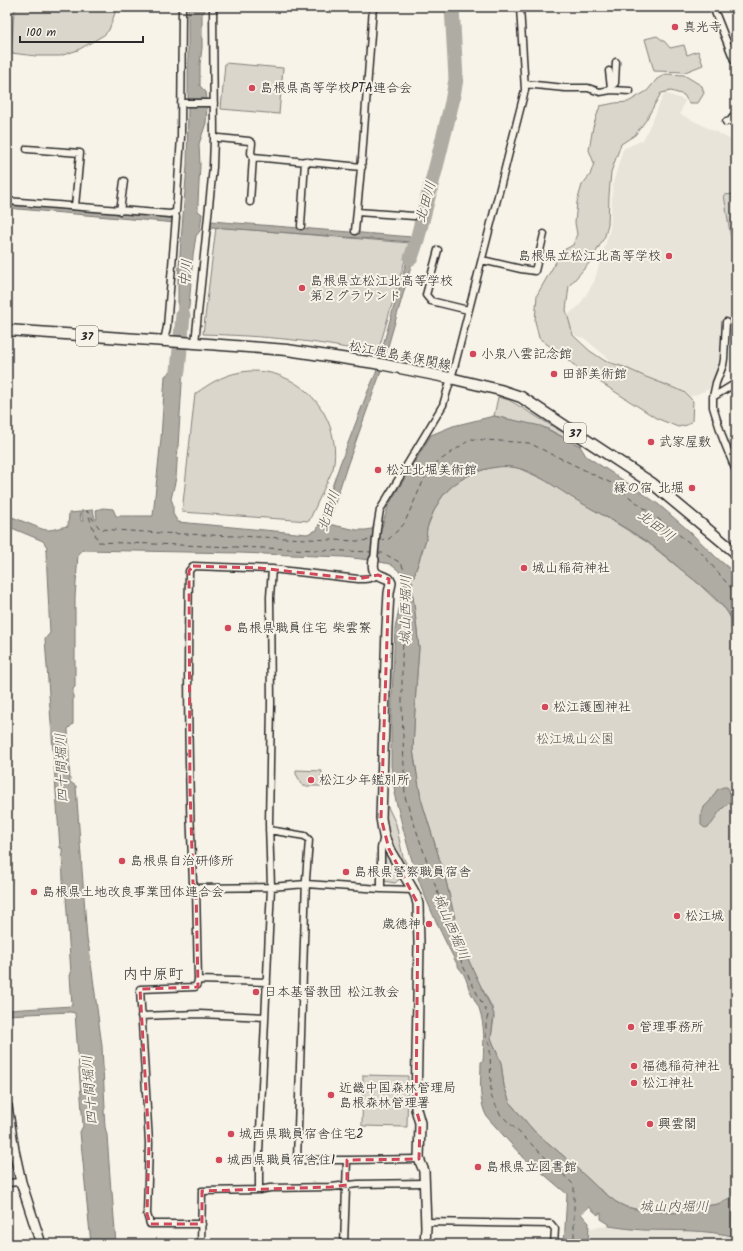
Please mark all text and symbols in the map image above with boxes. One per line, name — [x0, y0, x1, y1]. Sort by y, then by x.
place label: 真光寺 — [683, 17, 722, 38]
scale bar — [20, 18, 143, 44]
marker: 真光寺 — [670, 22, 680, 32]
text: 100 m — [26, 23, 57, 42]
place label: 島根県高等学校PTA連合会 — [260, 78, 412, 99]
marker: 島根県高等学校PTA連合会 — [247, 83, 257, 93]
water label: 北田川 — [410, 179, 442, 225]
place label: 島根県立松江北高等学校 — [518, 246, 661, 267]
marker: 島根県立松江北高等学校 — [664, 251, 674, 261]
water label: 中川 — [174, 258, 198, 288]
place label: 島根県立松江北高等学校 第２グラウンド — [310, 271, 453, 307]
marker: 島根県立松江北高等学校 第２グラウンド — [297, 283, 307, 293]
road number: 37 — [76, 326, 98, 346]
street label: 松江鹿島美保関線 — [347, 336, 454, 376]
place label: 小泉八雲記念館 — [481, 344, 572, 365]
marker: 小泉八雲記念館 — [468, 349, 478, 359]
place label: 田部美術館 — [562, 364, 627, 385]
marker: 田部美術館 — [549, 369, 559, 379]
road number: 37 — [564, 423, 586, 443]
place label: 武家屋敷 — [659, 432, 711, 453]
marker: 武家屋敷 — [646, 437, 656, 447]
place label: 松江北堀美術館 — [386, 460, 477, 481]
marker: 松江北堀美術館 — [373, 465, 383, 475]
place label: 縁の宿 北堀 — [614, 478, 684, 499]
marker: 縁の宿 北堀 — [687, 483, 697, 493]
water label: 北田川 — [312, 488, 346, 534]
water label: 北田川 — [633, 505, 679, 547]
place label: 城山稲荷神社 — [532, 558, 610, 579]
marker: 城山稲荷神社 — [519, 563, 529, 573]
water label: 城山西堀川 — [394, 575, 418, 645]
place label: 島根県職員住宅 柴雲寮 — [236, 618, 371, 639]
marker: 島根県職員住宅 柴雲寮 — [223, 623, 233, 633]
place label: 松江護國神社 — [553, 697, 631, 718]
marker: 松江護國神社 — [540, 702, 550, 712]
park label: 松江城山公園 — [536, 729, 614, 750]
water label: 四十間堀川 — [50, 733, 74, 803]
place label: 松江少年鑑別所 — [319, 770, 410, 791]
marker: 松江少年鑑別所 — [306, 775, 316, 785]
place label: 島根県自治研修所 — [130, 851, 234, 872]
marker: 島根県自治研修所 — [117, 856, 127, 866]
place label: 島根県警察職員宿舎 — [354, 862, 471, 883]
marker: 島根県警察職員宿舎 — [341, 867, 351, 877]
place label: 島根県土地改良事業団体連合会 — [42, 882, 224, 903]
marker: 島根県土地改良事業団体連合会 — [29, 887, 39, 897]
water label: 城山西堀川 — [427, 890, 475, 964]
place label: 松江城 — [685, 906, 724, 927]
marker: 松江城 — [672, 911, 682, 921]
place label: 歳徳神 — [382, 914, 421, 935]
marker: 歳徳神 — [424, 919, 434, 929]
district label: 内中原町 — [123, 963, 184, 987]
place label: 日本基督教団 松江教会 — [264, 982, 399, 1003]
marker: 日本基督教団 松江教会 — [251, 987, 261, 997]
place label: 管理事務所 — [639, 1017, 704, 1038]
marker: 管理事務所 — [626, 1022, 636, 1032]
water label: 四十間堀川 — [77, 1054, 103, 1126]
place label: 福徳稲荷神社 — [642, 1056, 720, 1077]
marker: 福徳稲荷神社 — [629, 1061, 639, 1071]
place label: 松江神社 — [642, 1073, 694, 1094]
place label: 近畿中国森林管理局 島根森林管理署 — [339, 1078, 456, 1114]
marker: 松江神社 — [629, 1078, 639, 1088]
marker: 近畿中国森林管理局 島根森林管理署 — [326, 1090, 336, 1100]
place label: 興雲閣 — [658, 1114, 697, 1135]
marker: 興雲閣 — [645, 1119, 655, 1129]
place label: 城西県職員宿舎住宅2 — [239, 1124, 364, 1145]
marker: 城西県職員宿舎住宅2 — [226, 1129, 236, 1139]
place label: 城西県職員宿舎住1 — [227, 1150, 335, 1171]
marker: 城西県職員宿舎住1 — [214, 1155, 224, 1165]
place label: 島根県立図書館 — [486, 1157, 577, 1178]
marker: 島根県立図書館 — [473, 1162, 483, 1172]
water label: 城山内堀川 — [639, 1196, 709, 1218]

